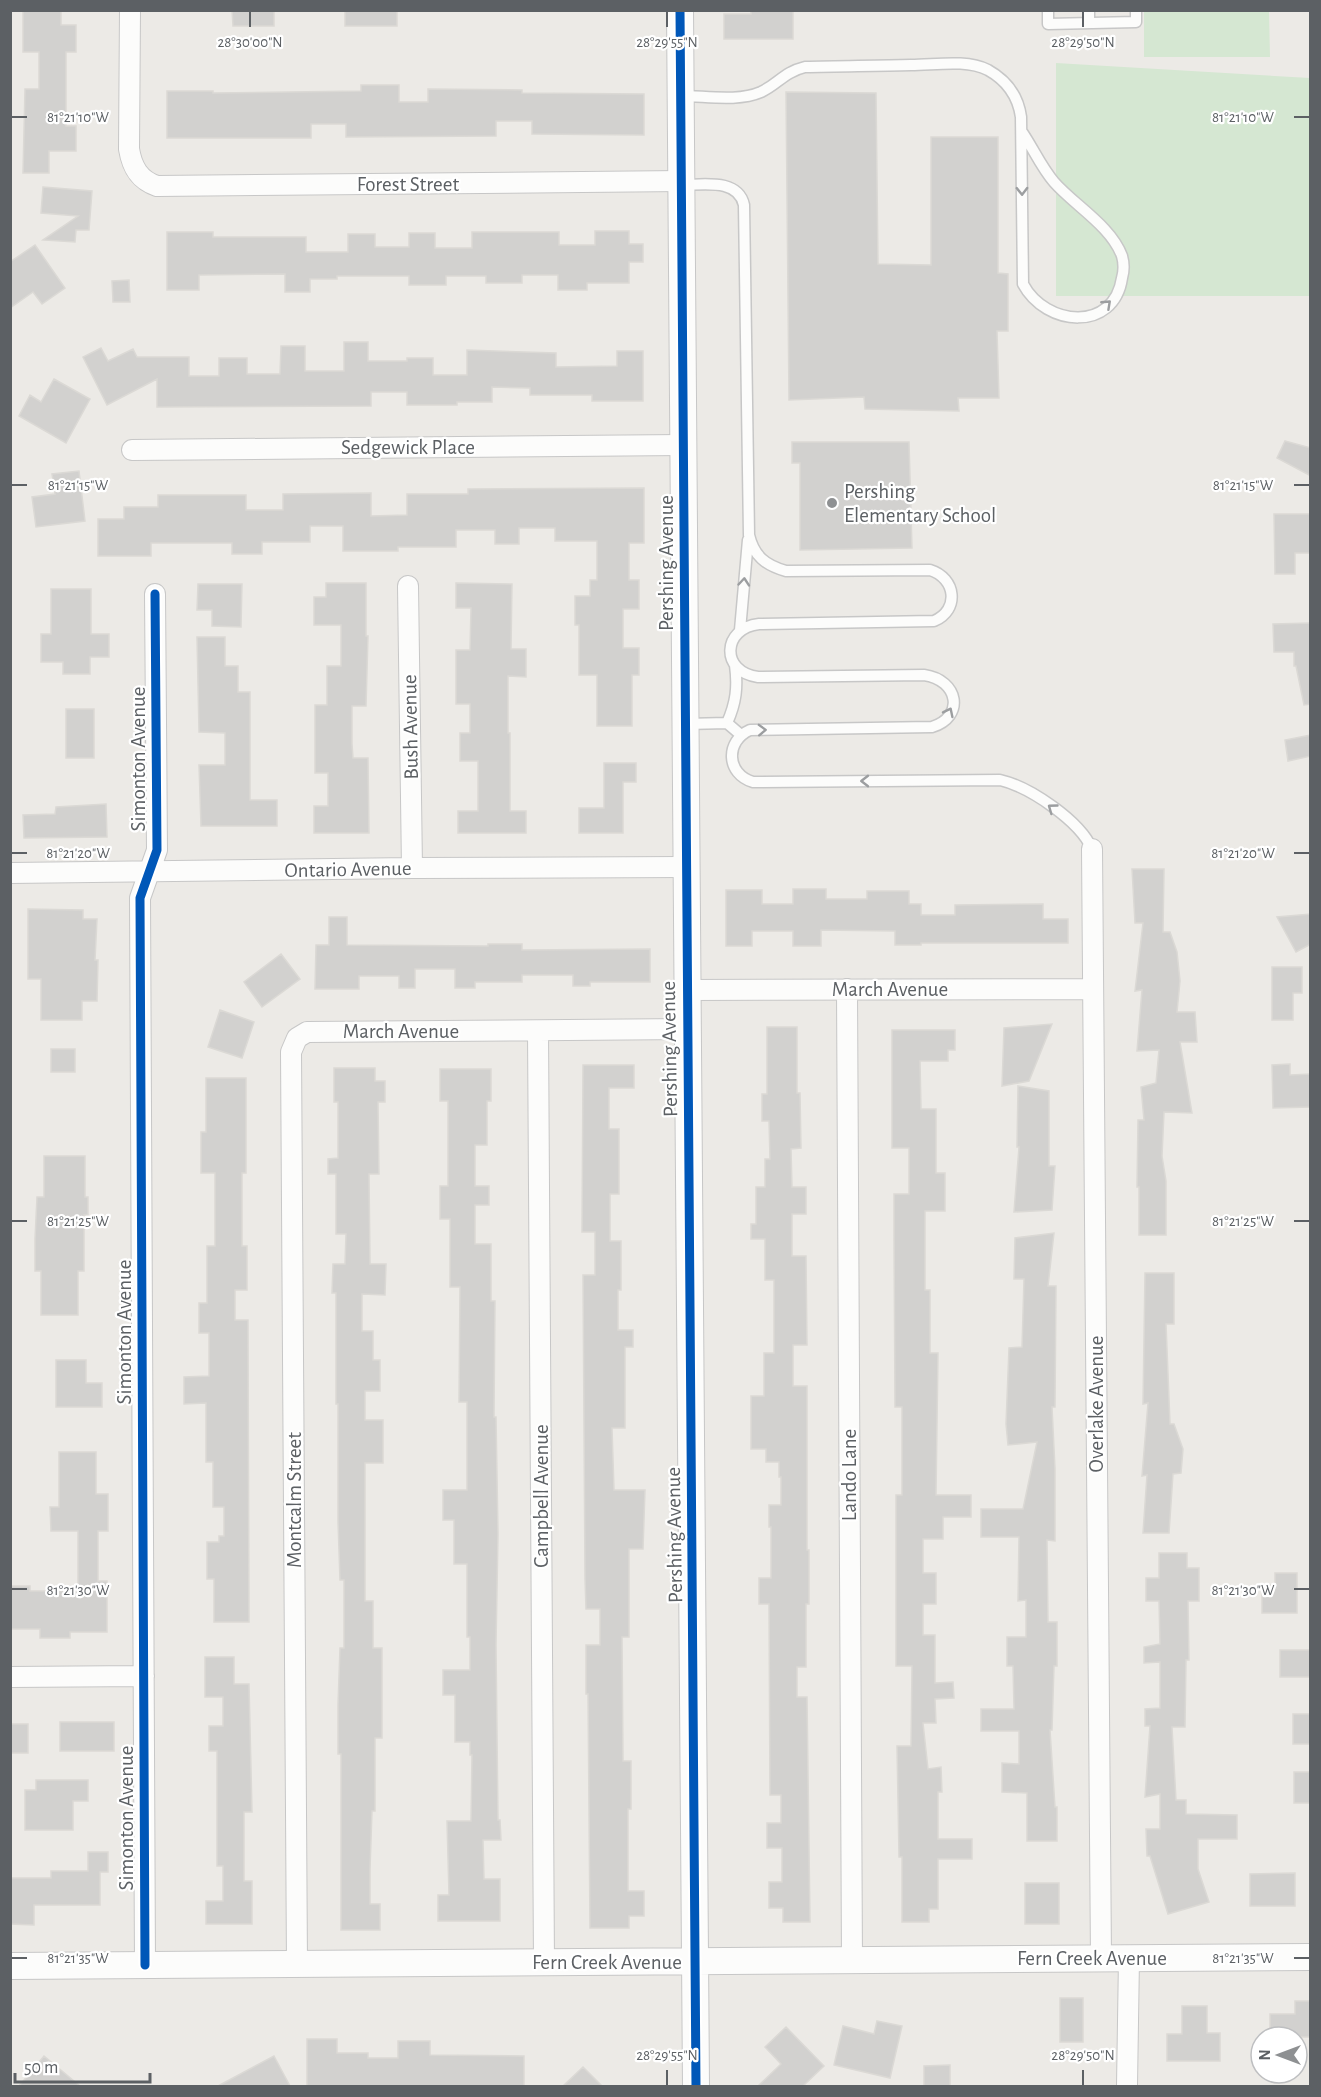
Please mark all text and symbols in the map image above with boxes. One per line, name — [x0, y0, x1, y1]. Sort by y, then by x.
text: 28°30'00"N — [217, 35, 283, 50]
text: 28°29'55"N — [636, 35, 698, 50]
text: 28°29'50"N — [1051, 35, 1115, 50]
text: 81°21'10"W — [47, 110, 110, 125]
text: 81°21'10"W — [1212, 110, 1275, 125]
street label: Forest Street — [357, 174, 459, 195]
one-way arrow — [1016, 186, 1028, 195]
one-way arrow — [1100, 301, 1111, 312]
street label: Sedgewick Place — [341, 437, 475, 458]
text: 81°21'15"W — [48, 478, 109, 493]
text: 81°21'15"W — [1213, 478, 1274, 493]
place label: Pershing Elementary School — [844, 481, 996, 526]
street label: Pershing Avenue — [656, 495, 677, 631]
marker: Pershing Elementary School — [825, 496, 839, 510]
one-way arrow — [737, 578, 750, 587]
street label: Bush Avenue — [399, 674, 422, 780]
street label: Simonton Avenue — [128, 687, 149, 831]
one-way arrow — [942, 707, 954, 718]
one-way arrow — [758, 723, 767, 736]
one-way arrow — [860, 775, 869, 787]
one-way arrow — [1048, 804, 1059, 815]
text: 81°21'20"W — [46, 846, 110, 861]
text: 81°21'20"W — [1211, 846, 1275, 861]
street label: Ontario Avenue — [284, 858, 412, 881]
street label: March Avenue — [832, 979, 948, 1000]
street label: Pershing Avenue — [658, 981, 681, 1117]
street label: March Avenue — [343, 1021, 459, 1042]
text: 81°21'25"W — [47, 1214, 110, 1229]
text: 81°21'25"W — [1212, 1214, 1275, 1229]
street label: Simonton Avenue — [114, 1260, 135, 1404]
street label: Overlake Avenue — [1086, 1336, 1107, 1472]
street label: Campbell Avenue — [531, 1424, 552, 1568]
street label: Lando Lane — [839, 1429, 860, 1521]
street label: Montcalm Street — [284, 1432, 305, 1568]
street label: Pershing Avenue — [663, 1467, 686, 1603]
text: 81°21'30"W — [46, 1583, 110, 1598]
text: 81°21'30"W — [1211, 1583, 1275, 1598]
street label: Simonton Avenue — [116, 1746, 137, 1890]
street label: Fern Creek Avenue — [1017, 1948, 1167, 1969]
text: 81°21'35"W — [47, 1951, 109, 1966]
text: 81°21'35"W — [1212, 1951, 1274, 1966]
street label: Fern Creek Avenue — [532, 1952, 682, 1973]
north arrow — [1249, 2025, 1309, 2085]
scale bar — [15, 2046, 150, 2084]
text: 28°29'55"N — [636, 2048, 698, 2063]
text: 28°29'50"N — [1051, 2048, 1115, 2063]
text: N — [1257, 2049, 1273, 2061]
text: 50 m — [24, 2059, 58, 2077]

